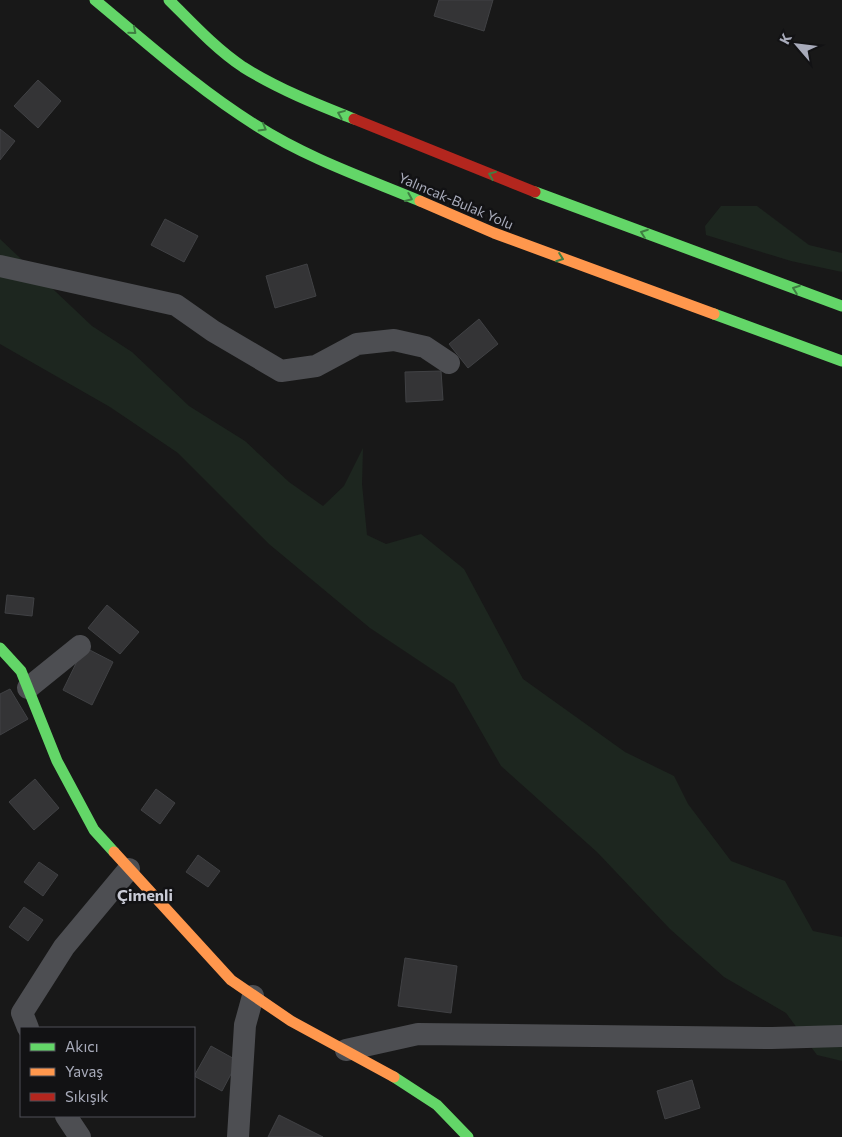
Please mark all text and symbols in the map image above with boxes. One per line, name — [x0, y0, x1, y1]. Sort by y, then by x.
north arrow — [772, 20, 822, 70]
one-way arrow — [127, 25, 136, 34]
text: K — [775, 30, 795, 47]
one-way arrow — [337, 110, 346, 121]
one-way arrow — [257, 122, 266, 132]
street label: Yalıncak-Bulak Yolu — [396, 169, 516, 232]
one-way arrow — [488, 171, 497, 181]
one-way arrow — [405, 192, 413, 202]
one-way arrow — [640, 229, 649, 239]
one-way arrow — [555, 252, 564, 262]
one-way arrow — [792, 285, 801, 295]
district label: Çimenli — [117, 885, 173, 904]
legend — [20, 1027, 195, 1117]
text: Akıcı — [65, 1037, 99, 1055]
text: Yavaş — [65, 1062, 103, 1080]
text: Sıkışık — [65, 1087, 108, 1105]

